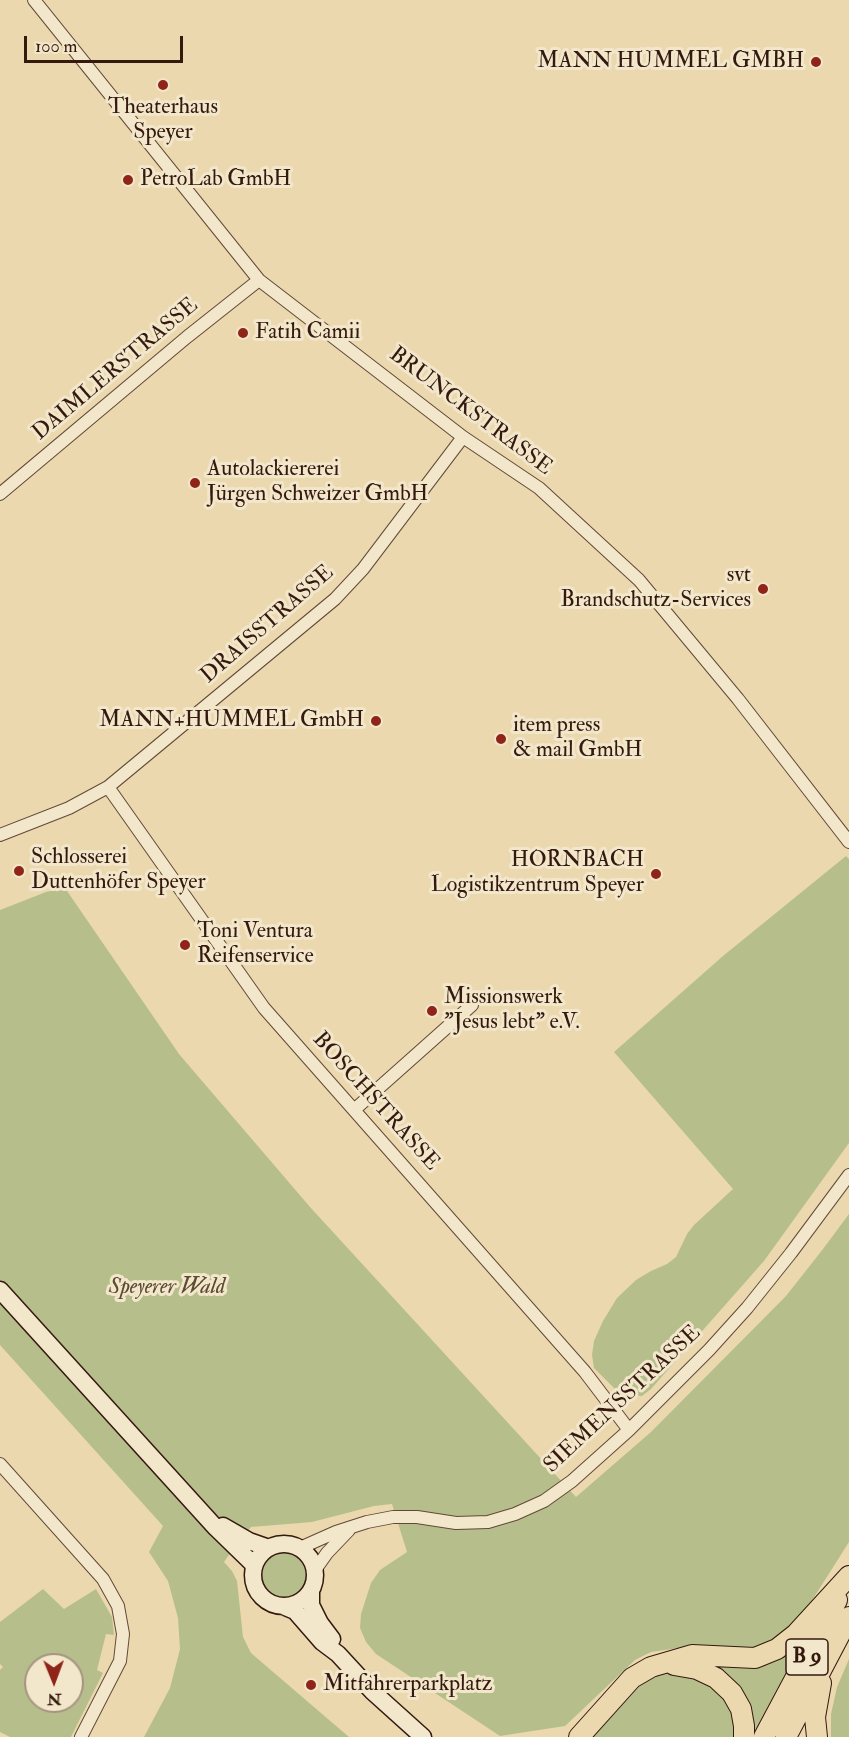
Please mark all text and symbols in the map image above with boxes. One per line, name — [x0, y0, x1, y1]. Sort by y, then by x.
scale bar — [27, 24, 186, 62]
text: 100 m — [35, 35, 78, 58]
place label: MANN HUMMEL GMBH — [537, 49, 804, 75]
marker: MANN HUMMEL GMBH — [809, 55, 823, 69]
marker: Theaterhaus Speyer — [156, 78, 170, 92]
place label: Theaterhaus Speyer — [108, 95, 218, 146]
place label: PetroLab GmbH — [140, 167, 291, 193]
marker: PetroLab GmbH — [121, 173, 135, 187]
street label: DAIMLERSTRASSE — [28, 293, 204, 447]
place label: Fatih Camii — [255, 320, 360, 346]
marker: Fatih Camii — [236, 326, 250, 340]
street label: BRUNCKSTRASSE — [383, 342, 557, 482]
place label: Autolackiererei Jürgen Schweizer GmbH — [207, 457, 428, 508]
marker: Autolackiererei Jürgen Schweizer GmbH — [188, 476, 202, 490]
street label: DRAISSTRASSE — [196, 560, 340, 690]
place label: svt Brandschutz-Services — [560, 563, 751, 614]
marker: svt Brandschutz-Services — [756, 582, 770, 596]
place label: MANN+HUMMEL GmbH — [99, 708, 364, 734]
place label: item press & mail GmbH — [513, 713, 642, 764]
marker: MANN+HUMMEL GmbH — [369, 714, 383, 728]
marker: item press & mail GmbH — [494, 732, 508, 746]
place label: Schlosserei Duttenhöfer Speyer — [31, 845, 206, 896]
place label: HORNBACH Logistikzentrum Speyer — [431, 848, 644, 900]
marker: Schlosserei Duttenhöfer Speyer — [12, 864, 26, 878]
marker: HORNBACH Logistikzentrum Speyer — [649, 867, 663, 881]
place label: Toni Ventura Reifenservice — [197, 919, 314, 970]
marker: Toni Ventura Reifenservice — [178, 938, 192, 952]
place label: Missionswerk "Jesus lebt" e.V. — [444, 985, 580, 1036]
marker: Missionswerk "Jesus lebt" e.V. — [425, 1004, 439, 1018]
street label: BOSCHSTRASSE — [306, 1027, 444, 1177]
park label: Speyerer Wald — [109, 1275, 225, 1301]
street label: SIEMENSSTRASSE — [539, 1321, 707, 1479]
road number: B 9 — [786, 1639, 828, 1675]
north arrow — [24, 1653, 84, 1713]
place label: Mitfahrerparkplatz — [323, 1672, 492, 1698]
marker: Mitfahrerparkplatz — [304, 1678, 318, 1692]
text: N — [47, 1689, 62, 1709]

